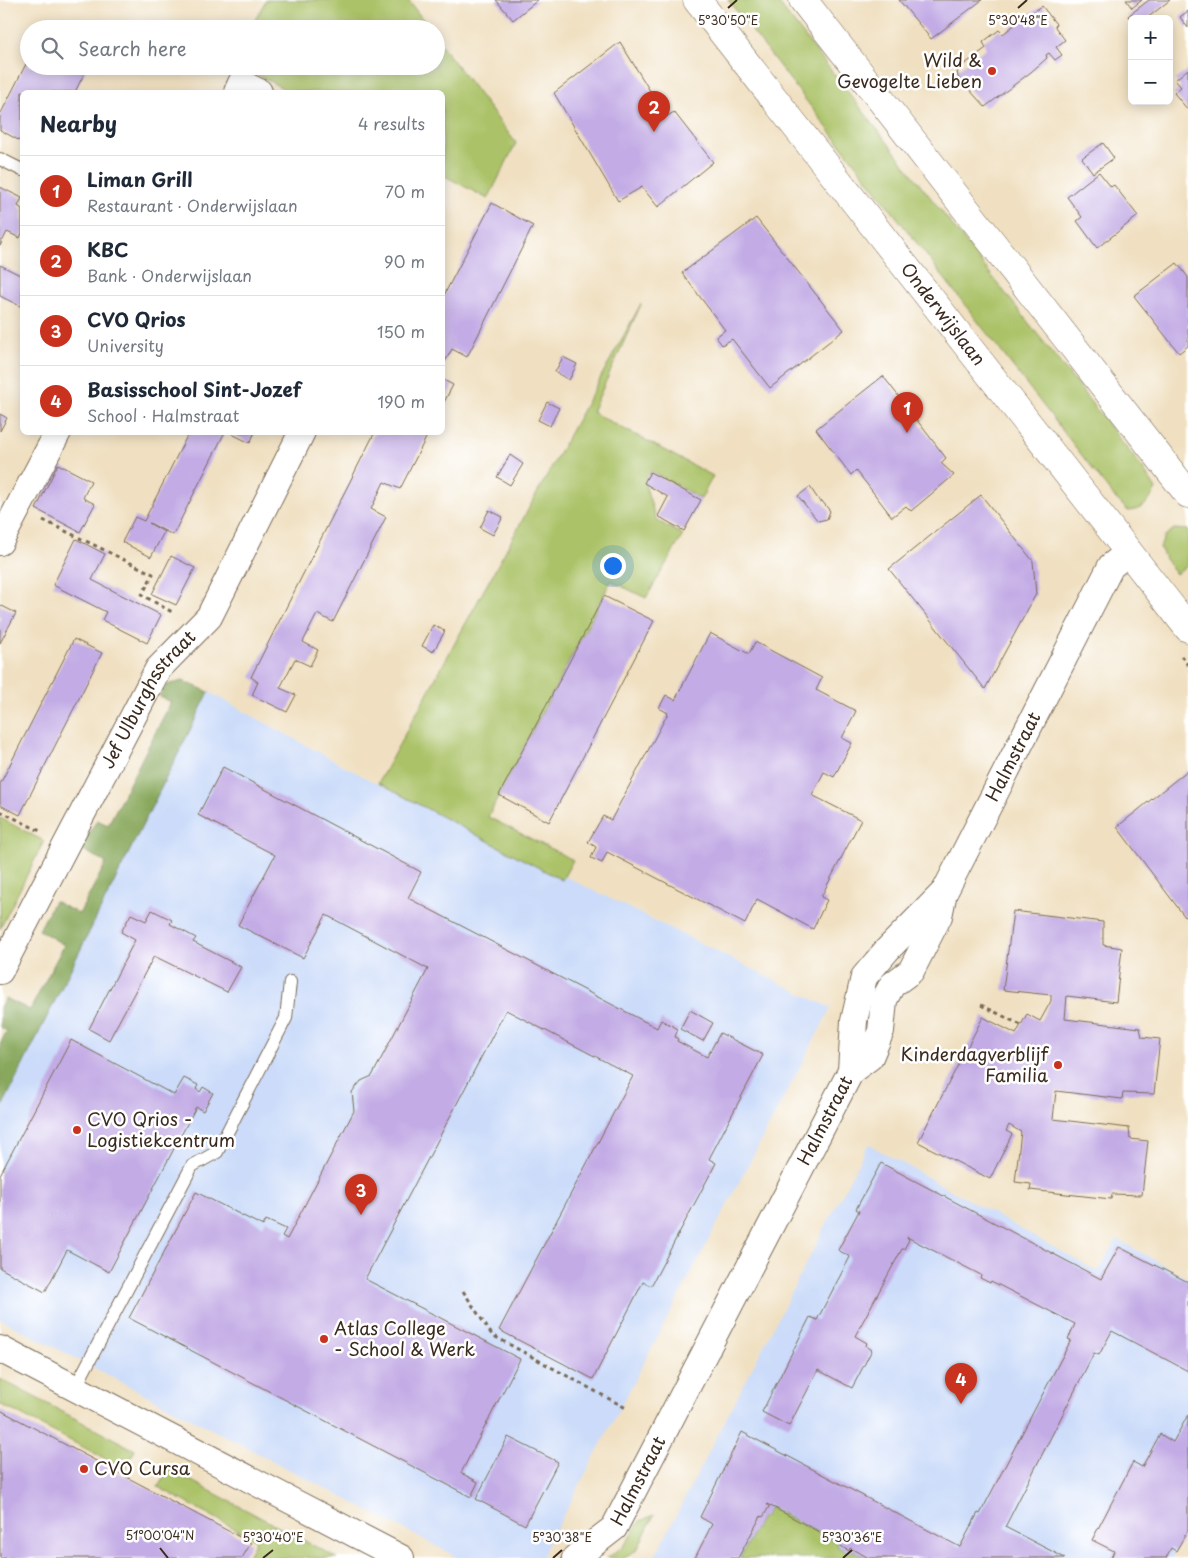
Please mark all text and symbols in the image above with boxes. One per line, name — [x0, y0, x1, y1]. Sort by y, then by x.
text: 5°30'50"E — [698, 11, 758, 29]
text: 5°30'48"E — [988, 11, 1048, 29]
map controls — [1128, 15, 1173, 105]
button: + — [1128, 15, 1173, 60]
search box — [20, 20, 445, 75]
icon: search — [38, 34, 66, 62]
text: Search here — [78, 34, 187, 62]
place label: Wild & Gevogelte Lieben — [837, 46, 982, 94]
button: − — [1128, 60, 1173, 105]
marker: Wild & Gevogelte Lieben — [986, 65, 998, 77]
pin: 2 — [638, 91, 670, 132]
text: Nearby — [40, 107, 117, 139]
text: 4 results — [358, 111, 425, 135]
text: Liman Grill — [87, 165, 193, 193]
text: 1 — [52, 179, 60, 203]
text: 70 m — [385, 179, 425, 203]
text: Restaurant · Onderwijslaan — [87, 193, 298, 217]
text: KBC — [87, 235, 128, 263]
text: 2 — [50, 249, 62, 273]
text: 90 m — [384, 249, 425, 273]
street label: Onderwijslaan — [895, 256, 993, 371]
text: Bank · Onderwijslaan — [87, 263, 252, 287]
text: CVO Qrios — [87, 305, 186, 333]
text: 3 — [51, 319, 61, 343]
text: 150 m — [377, 319, 425, 343]
text: University — [87, 333, 164, 357]
text: Basisschool Sint-Jozef — [87, 375, 301, 403]
text: 4 — [51, 389, 61, 413]
text: 190 m — [377, 389, 425, 413]
pin: 1 — [891, 392, 923, 433]
text: School · Halmstraat — [87, 403, 239, 427]
your location — [600, 553, 626, 579]
street label: Jef Ulburghsstraat — [93, 623, 201, 773]
street label: Halmstraat — [978, 707, 1046, 806]
place label: Kinderdagverblijf Familia — [901, 1040, 1050, 1088]
marker: Kinderdagverblijf Familia — [1052, 1059, 1064, 1071]
street label: Halmstraat — [789, 1070, 858, 1170]
place label: CVO Qrios - Logistiekcentrum — [87, 1105, 235, 1153]
marker: CVO Qrios - Logistiekcentrum — [71, 1124, 83, 1136]
pin: 3 — [345, 1174, 377, 1215]
place label: Atlas College - School & Werk — [334, 1314, 475, 1362]
marker: Atlas College - School & Werk — [318, 1333, 330, 1345]
pin: 4 — [945, 1363, 977, 1404]
street label: Halmstraat — [603, 1431, 671, 1530]
place label: CVO Cursa — [94, 1454, 191, 1481]
marker: CVO Cursa — [78, 1463, 90, 1475]
text: 51°00'04"N — [126, 1526, 194, 1544]
text: 5°30'40"E — [243, 1528, 303, 1546]
text: 5°30'38"E — [532, 1528, 592, 1546]
text: 5°30'36"E — [822, 1528, 882, 1546]

